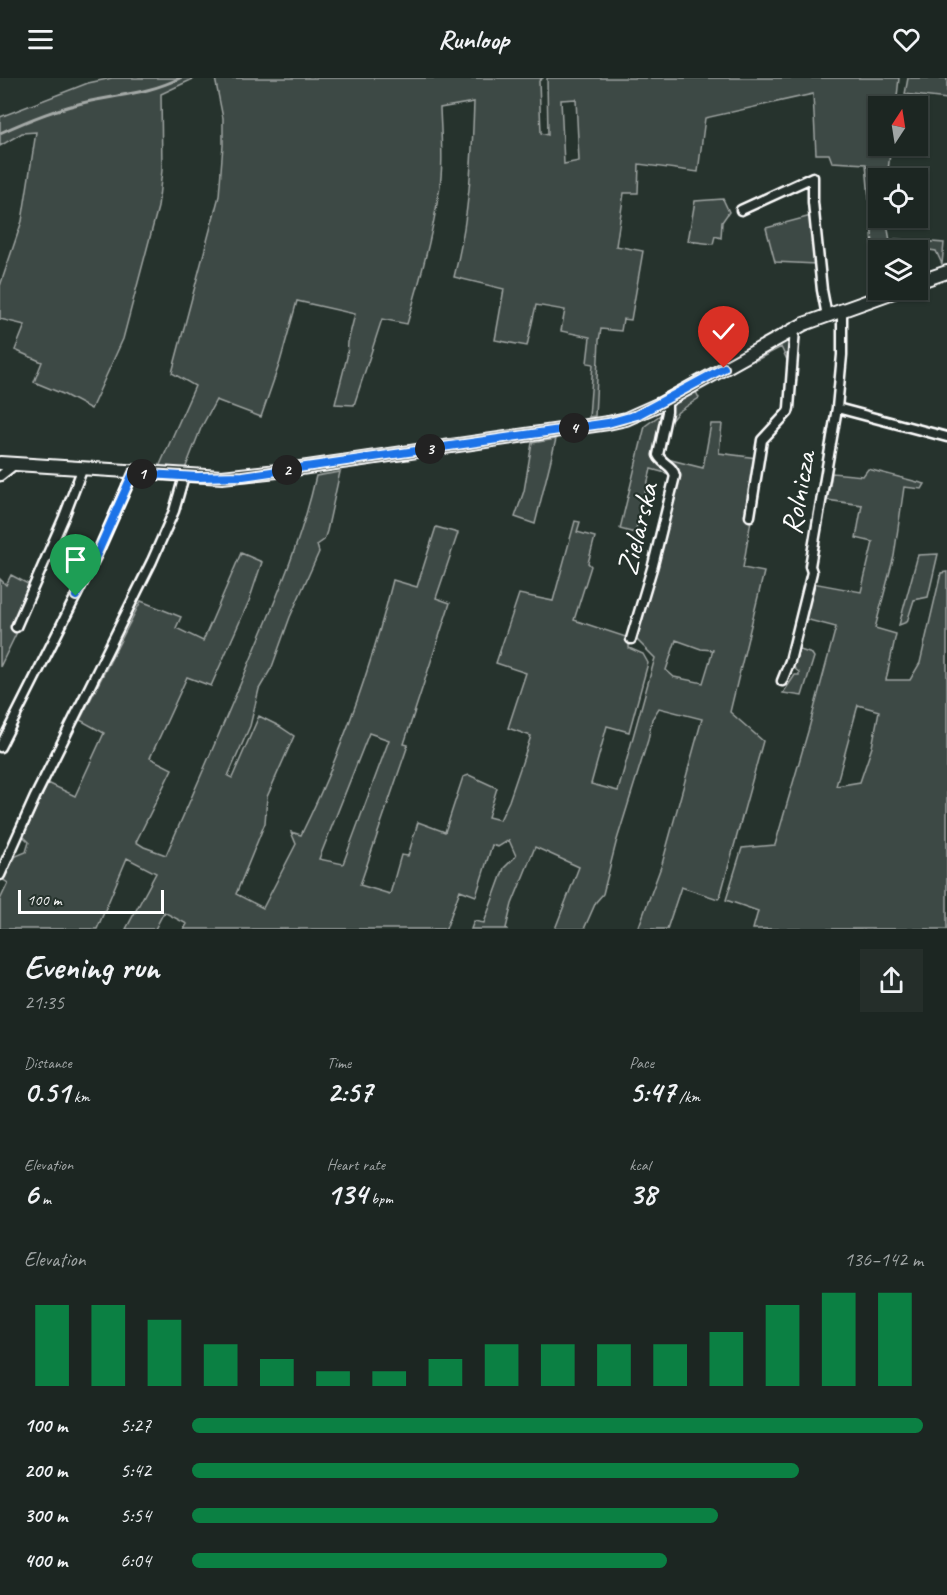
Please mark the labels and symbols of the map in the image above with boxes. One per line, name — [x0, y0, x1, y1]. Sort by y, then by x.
north arrow — [868, 96, 928, 156]
pin — [698, 306, 749, 368]
pin: 4 — [559, 413, 589, 443]
pin: 3 — [415, 434, 445, 464]
street label: Rolnicza — [772, 446, 824, 537]
pin: 2 — [272, 455, 302, 485]
pin: 1 — [127, 459, 157, 489]
street label: Zielarska — [607, 477, 667, 579]
pin — [50, 534, 101, 596]
scale bar — [18, 887, 164, 914]

